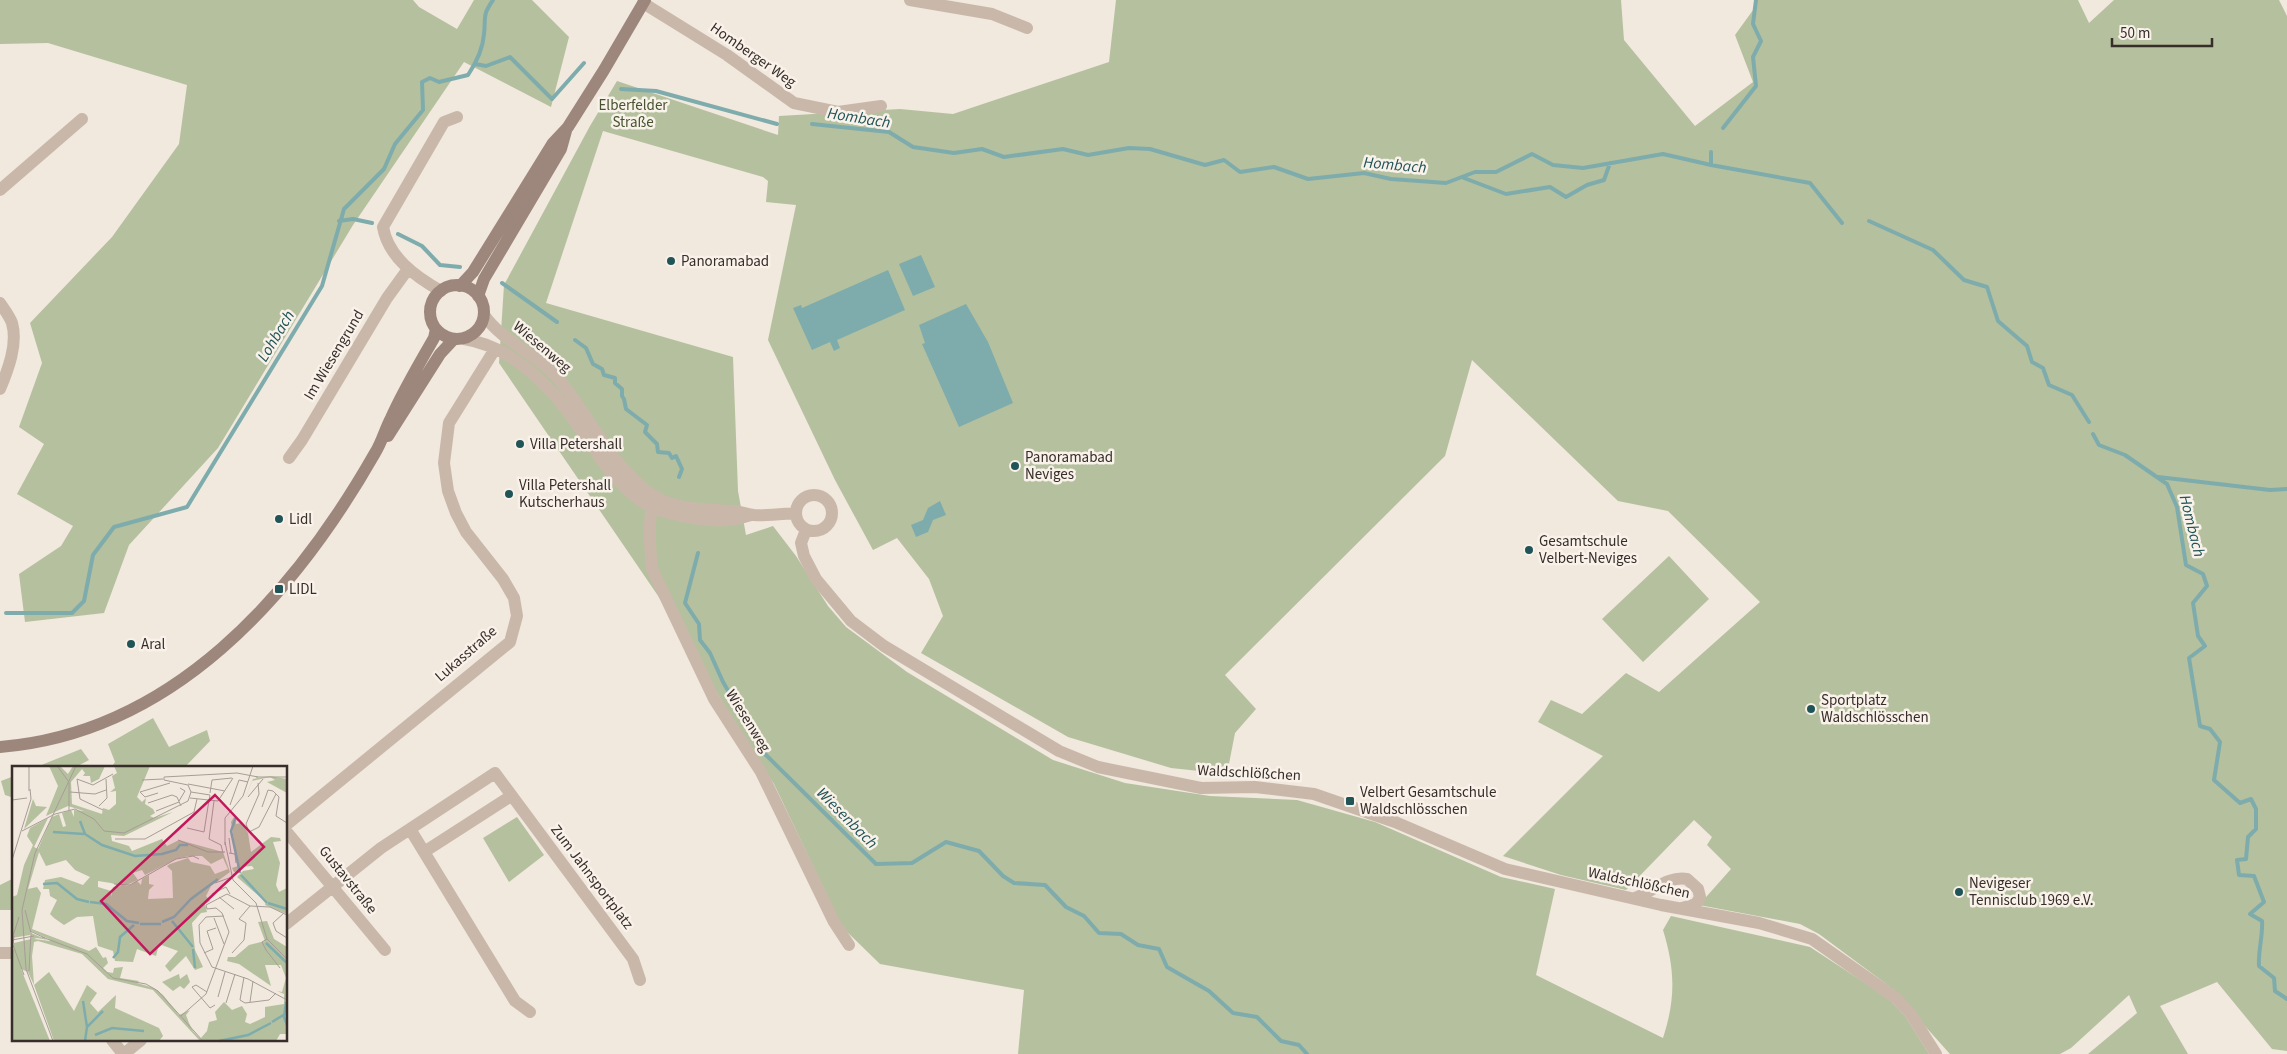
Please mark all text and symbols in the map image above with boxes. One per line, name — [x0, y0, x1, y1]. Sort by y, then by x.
scale bar — [2112, 15, 2212, 47]
street label: Homberger Weg — [706, 17, 801, 93]
text: 50 m — [2120, 23, 2150, 44]
park label: Elberfelder Straße — [598, 95, 668, 133]
water label: Hombach — [826, 102, 892, 134]
water label: Hombach — [1362, 151, 1428, 179]
place label: Panoramabad — [681, 251, 769, 272]
marker: Panoramabad — [665, 255, 677, 267]
water label: Lohbach — [252, 306, 300, 366]
street label: Im Wiesengrund — [299, 306, 369, 404]
street label: Wiesenweg — [508, 316, 576, 378]
place label: Villa Petershall — [530, 434, 622, 455]
marker: Villa Petershall — [514, 438, 526, 450]
place label: Panoramabad Neviges — [1025, 447, 1113, 485]
marker: Panoramabad Neviges — [1009, 460, 1021, 472]
place label: Villa Petershall Kutscherhaus — [519, 475, 611, 513]
marker: Villa Petershall Kutscherhaus — [503, 488, 515, 500]
water label: Hombach — [2174, 493, 2210, 559]
place label: Lidl — [289, 509, 312, 530]
marker: Lidl — [273, 513, 285, 525]
place label: Gesamtschule Velbert-Neviges — [1539, 531, 1637, 569]
marker: Gesamtschule Velbert-Neviges — [1523, 544, 1535, 556]
place label: LIDL — [289, 579, 317, 600]
marker: LIDL — [273, 583, 285, 595]
street label: Lukasstraße — [430, 621, 502, 687]
place label: Aral — [141, 634, 166, 655]
marker: Aral — [125, 638, 137, 650]
street label: Wiesenweg — [720, 686, 776, 757]
place label: Sportplatz Waldschlösschen — [1821, 690, 1929, 728]
marker: Sportplatz Waldschlösschen — [1805, 703, 1817, 715]
street label: Waldschlößchen — [1197, 760, 1301, 786]
inset map — [12, 766, 288, 1042]
water label: Wiesenbach — [811, 782, 883, 854]
place label: Velbert Gesamtschule Waldschlösschen — [1360, 782, 1496, 820]
marker: Velbert Gesamtschule Waldschlösschen — [1344, 795, 1356, 807]
street label: Zum Jahnsportplatz — [546, 820, 638, 934]
street label: Gustavstraße — [314, 841, 382, 919]
street label: Waldschlößchen — [1586, 862, 1692, 904]
place label: Nevigeser Tennisclub 1969 e.V. — [1969, 873, 2094, 911]
marker: Nevigeser Tennisclub 1969 e.V. — [1953, 886, 1965, 898]

